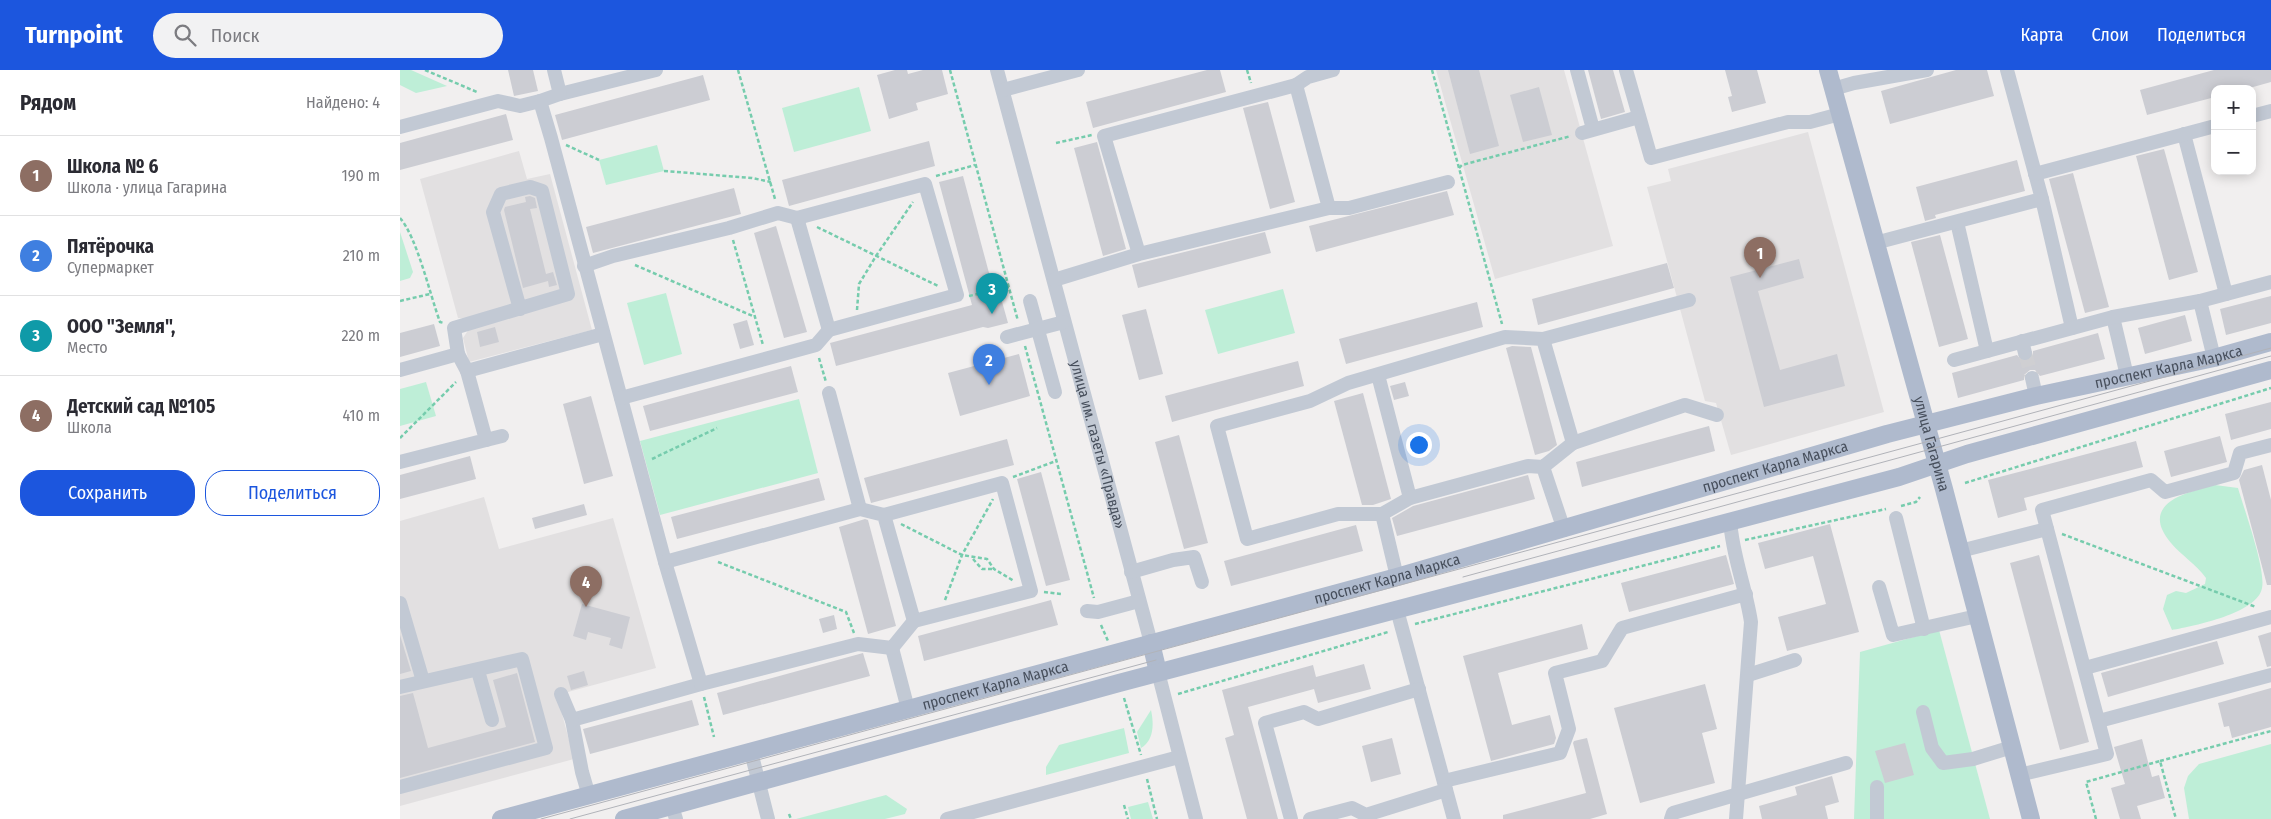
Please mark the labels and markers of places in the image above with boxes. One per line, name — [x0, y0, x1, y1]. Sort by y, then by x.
pin: 1 — [1744, 237, 1776, 278]
pin: 3 — [976, 273, 1008, 314]
pin: 2 — [973, 344, 1005, 385]
pin: 4 — [570, 566, 602, 607]

